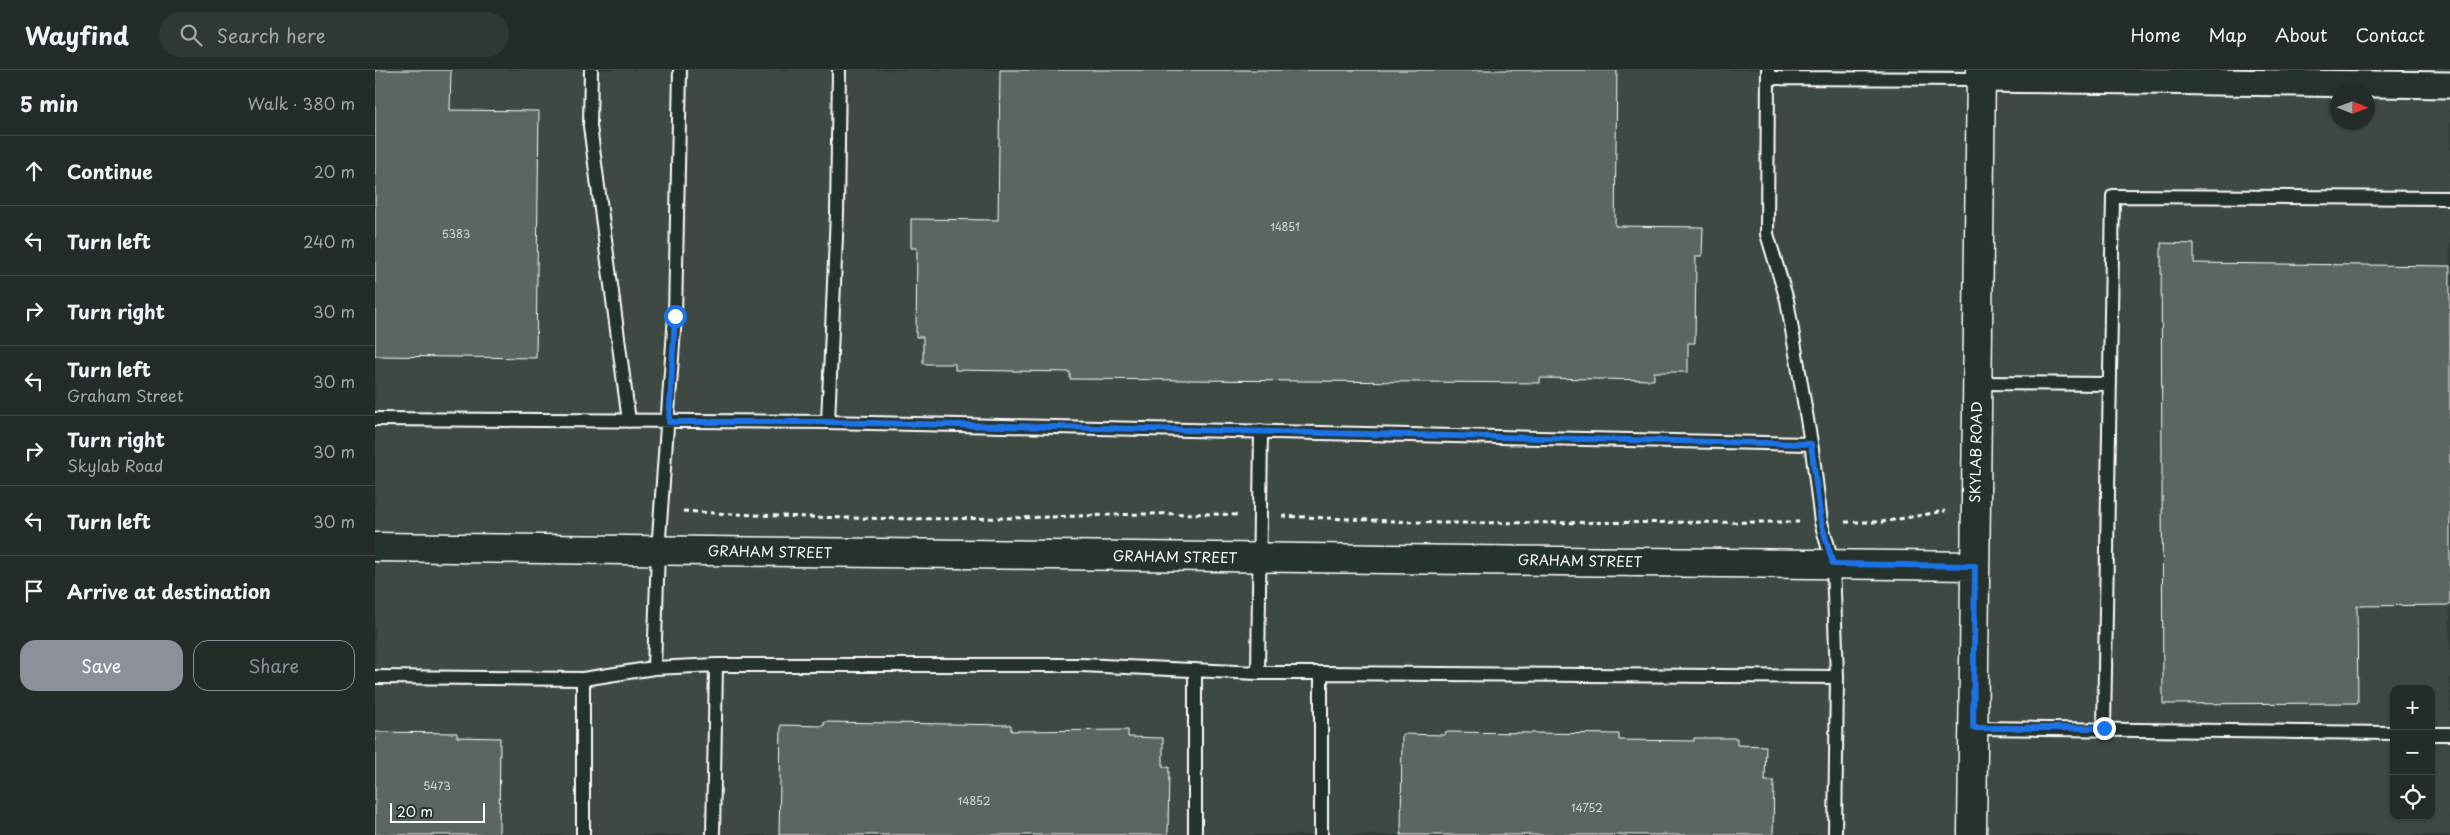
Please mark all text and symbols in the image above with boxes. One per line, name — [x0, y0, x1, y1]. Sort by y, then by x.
search box — [159, 12, 509, 57]
text: Wayfind — [25, 17, 129, 53]
icon: search — [177, 21, 205, 49]
text: Search here — [217, 21, 325, 49]
text: Home — [2130, 21, 2180, 48]
text: Map — [2208, 21, 2247, 48]
text: About — [2275, 21, 2327, 48]
text: Contact — [2355, 21, 2425, 48]
north arrow — [2330, 85, 2375, 130]
text: 5 min — [20, 87, 78, 119]
text: Walk · 380 m — [248, 91, 355, 115]
icon: ahead — [20, 157, 48, 185]
text: Continue — [67, 157, 153, 185]
text: 20 m — [314, 159, 355, 183]
house number: 14851 — [1270, 218, 1300, 235]
house number: 5383 — [442, 225, 470, 242]
icon: left — [20, 227, 48, 255]
text: Turn left — [67, 227, 151, 255]
text: 240 m — [303, 229, 355, 253]
icon: right — [20, 297, 48, 325]
text: Turn right — [67, 297, 165, 325]
text: 30 m — [313, 299, 355, 323]
route start — [664, 305, 687, 328]
text: Turn left — [67, 355, 151, 383]
icon: left — [20, 367, 48, 395]
text: 30 m — [313, 369, 355, 393]
text: Graham Street — [67, 383, 184, 407]
street label: SKYLAB ROAD — [1964, 401, 1987, 503]
text: Turn right — [67, 425, 165, 453]
icon: right — [20, 437, 48, 465]
text: 30 m — [313, 439, 355, 463]
text: Skylab Road — [67, 453, 163, 477]
icon: left — [20, 507, 48, 535]
text: Turn left — [67, 507, 151, 535]
text: 30 m — [313, 509, 355, 533]
street label: GRAHAM STREET — [708, 540, 833, 563]
street label: GRAHAM STREET — [1113, 545, 1238, 568]
street label: GRAHAM STREET — [1518, 549, 1643, 572]
icon: arrive — [20, 577, 48, 605]
text: Arrive at destination — [67, 577, 271, 605]
button: Save — [20, 640, 183, 691]
button: Share — [193, 640, 355, 691]
map controls — [2390, 685, 2435, 820]
button: + — [2390, 685, 2435, 730]
route end — [2093, 717, 2116, 740]
button: − — [2390, 730, 2435, 775]
button: locate — [2390, 775, 2435, 820]
house number: 5473 — [423, 777, 451, 794]
house number: 14852 — [958, 792, 991, 809]
house number: 14752 — [1571, 799, 1603, 816]
scale bar — [390, 800, 485, 823]
text: 20 m — [397, 801, 433, 822]

